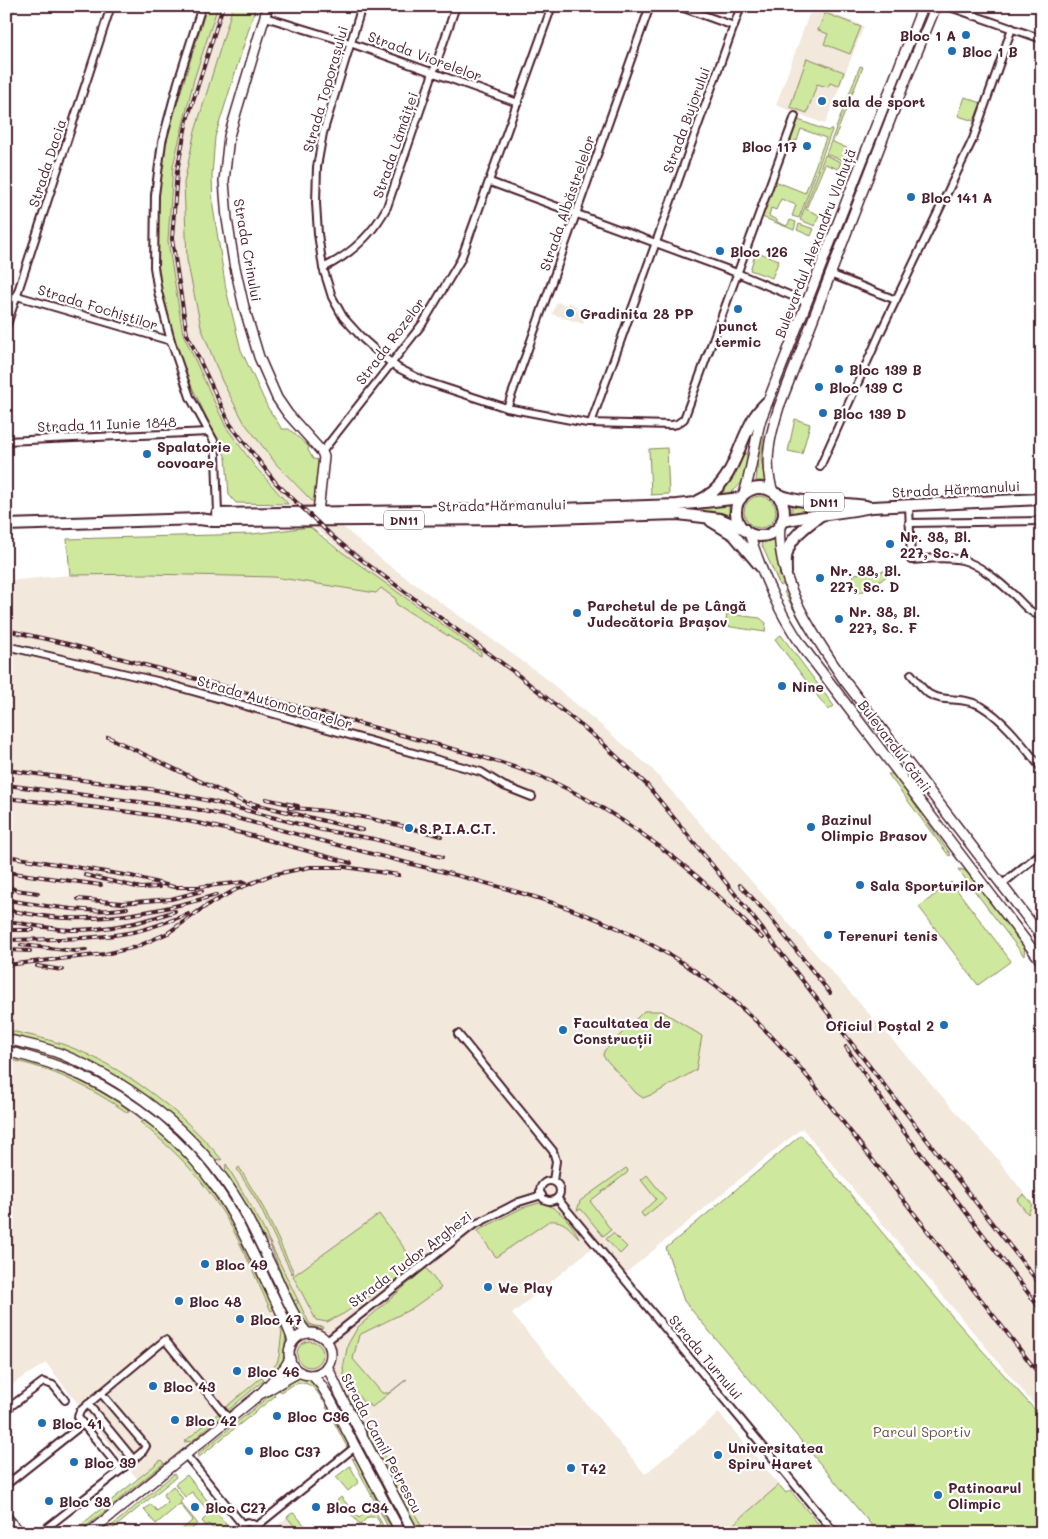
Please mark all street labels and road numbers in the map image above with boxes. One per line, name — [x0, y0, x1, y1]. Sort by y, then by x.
street label: Strada Toporașului — [298, 24, 352, 154]
street label: Strada Viorelelor — [365, 27, 485, 85]
street label: Strada Bujorului — [658, 64, 714, 176]
street label: Strada Lămâiței — [368, 89, 422, 201]
street label: Strada Dacia — [24, 117, 70, 209]
street label: Strada Albăstrelelor — [535, 133, 599, 273]
street label: Bulevardul Alexandru Vlahuță — [770, 146, 860, 340]
street label: Strada Crinului — [230, 197, 266, 303]
street label: Strada Fochiștilor — [36, 280, 160, 334]
street label: Strada Rozelor — [351, 294, 429, 388]
street label: Strada 11 Iunie 1848 — [37, 412, 177, 436]
street label: Strada Hărmanului — [891, 476, 1021, 502]
road number: DN11 — [804, 492, 844, 512]
street label: Strada Hărmanului — [438, 494, 566, 516]
road number: DN11 — [384, 510, 424, 530]
street label: Strada Automotoarelor — [195, 671, 355, 733]
street label: Bulevardul Gării — [854, 696, 936, 796]
street label: Strada Tudor Arghezi — [345, 1206, 475, 1312]
street label: Strada Turnului — [665, 1311, 747, 1403]
street label: Strada Camil Petrescu — [337, 1370, 427, 1516]

